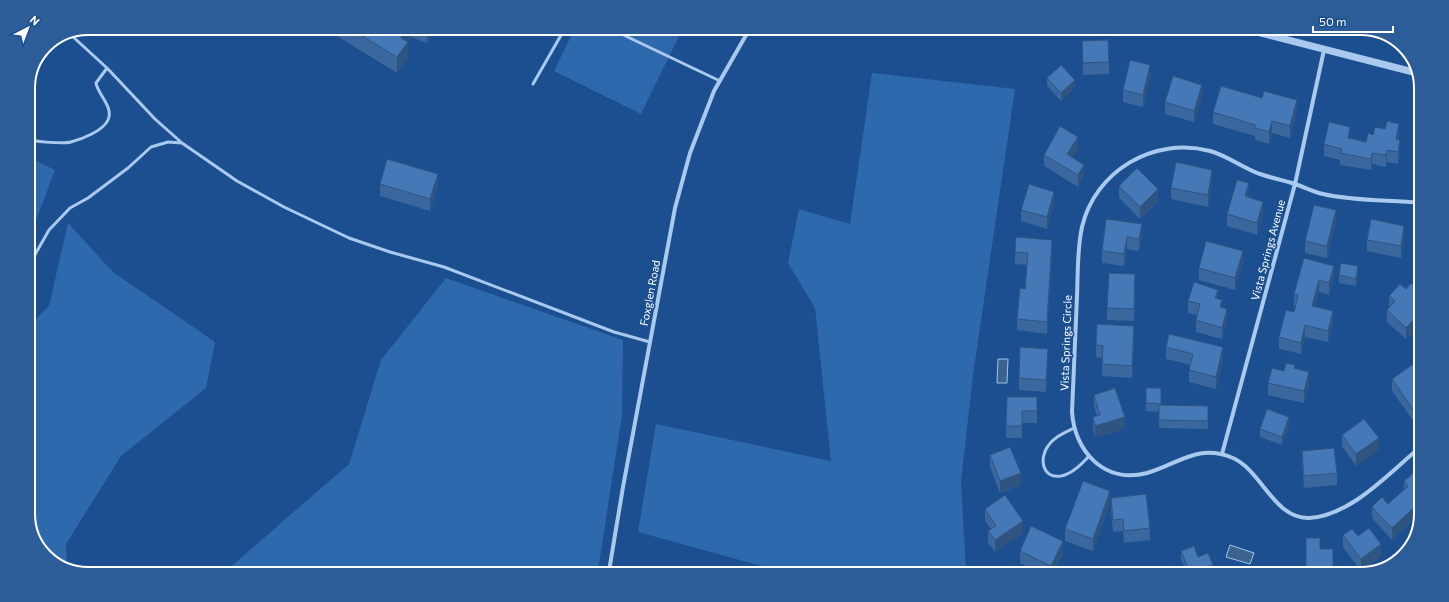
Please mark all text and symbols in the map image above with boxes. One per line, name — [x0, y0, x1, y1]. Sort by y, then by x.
north arrow — [8, 8, 48, 48]
scale bar — [1313, 8, 1393, 34]
text: N — [28, 13, 42, 28]
text: 50 m — [1319, 14, 1347, 28]
street label: Vista Springs Avenue — [1248, 198, 1287, 302]
street label: Foxglen Road — [637, 259, 662, 327]
street label: Vista Springs Circle — [1057, 295, 1074, 391]

